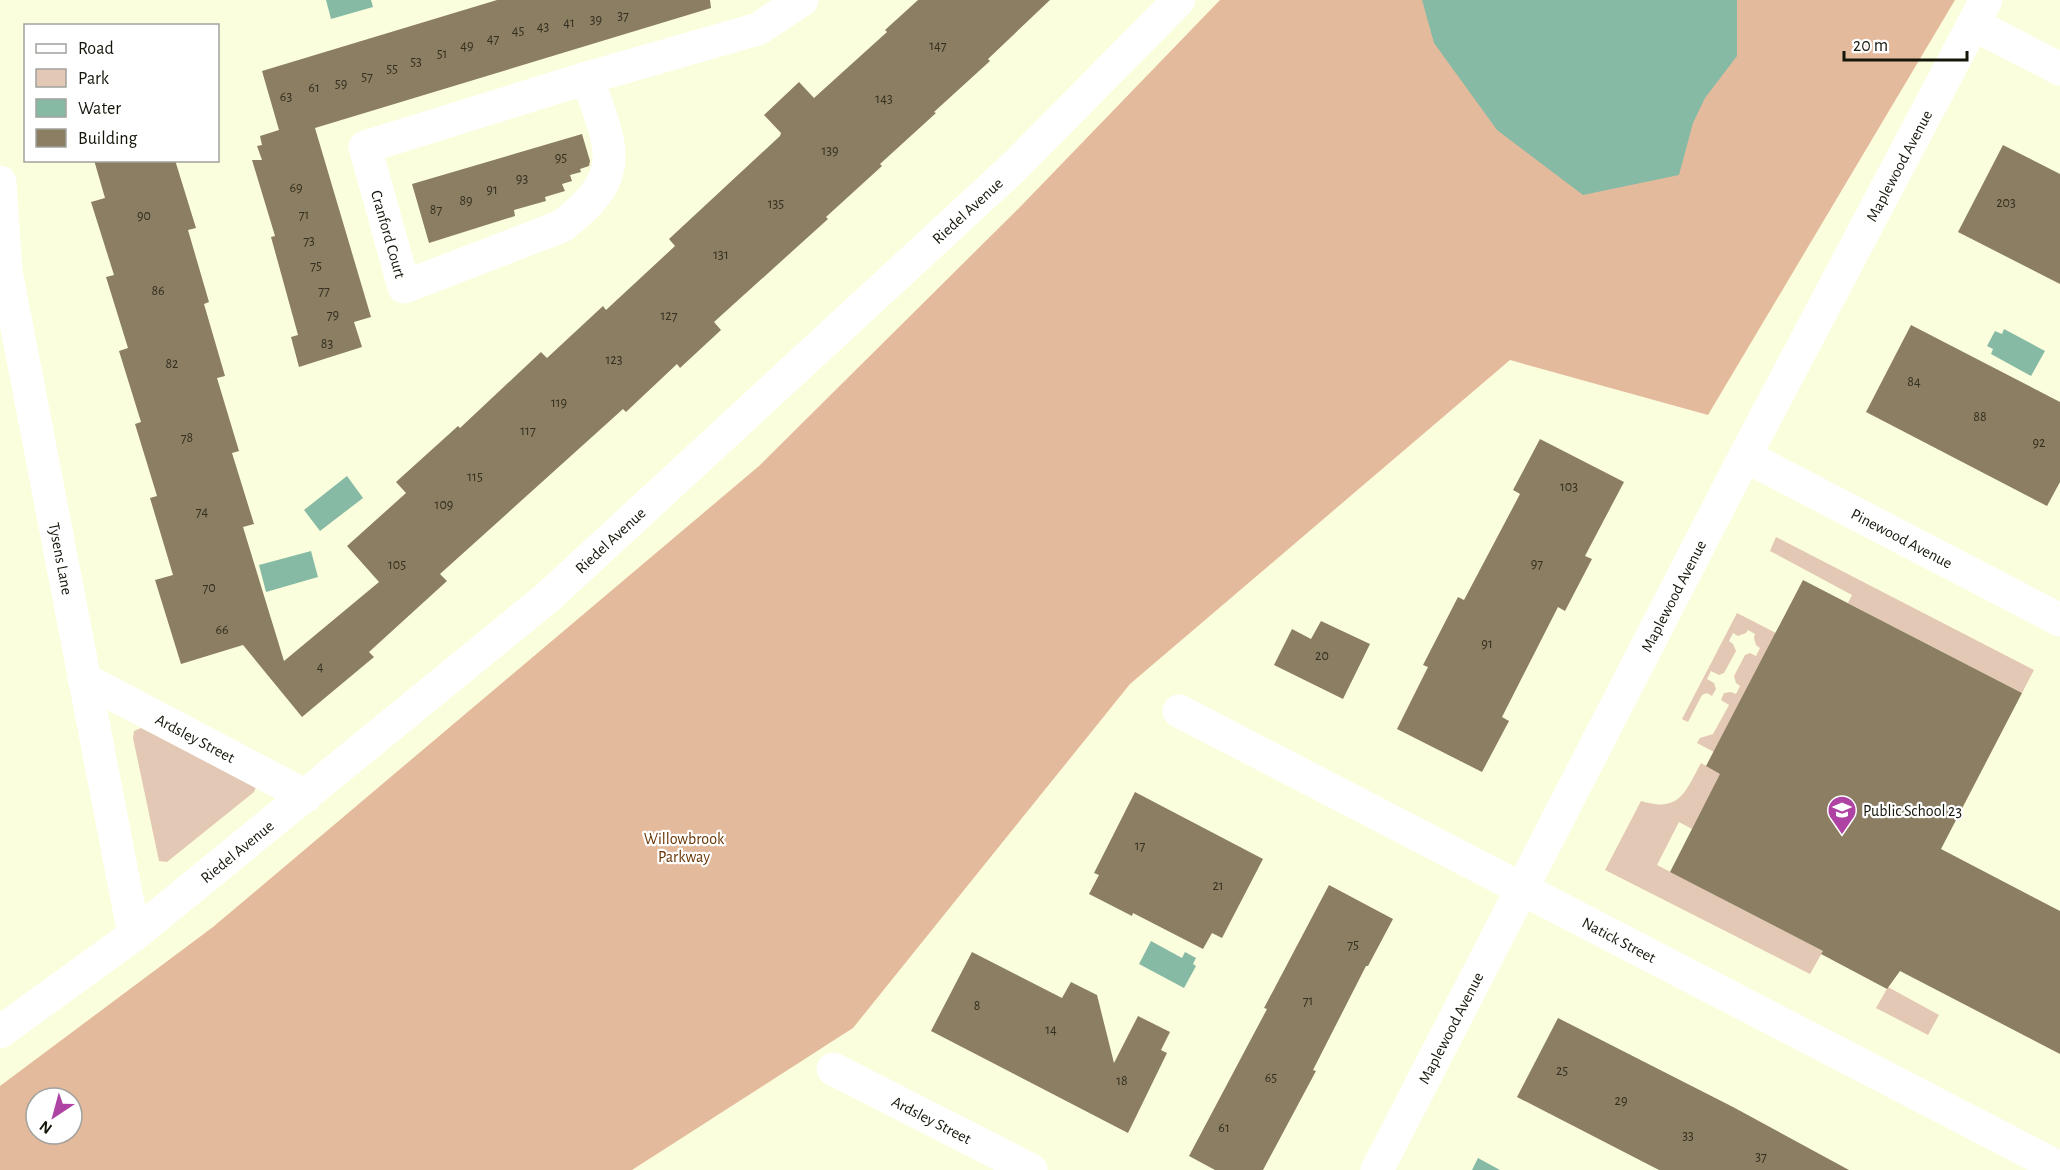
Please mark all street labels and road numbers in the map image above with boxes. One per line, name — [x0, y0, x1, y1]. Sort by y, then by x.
street label: Maplewood Avenue — [1864, 108, 1935, 224]
street label: Riedel Avenue — [929, 175, 1006, 247]
street label: Cranford Court — [368, 188, 408, 280]
street label: Riedel Avenue — [572, 505, 649, 577]
street label: Pinewood Avenue — [1848, 506, 1955, 572]
street label: Tysens Lane — [46, 521, 75, 596]
street label: Maplewood Avenue — [1638, 538, 1709, 655]
street label: Ardsley Street — [153, 711, 237, 766]
street label: Riedel Avenue — [198, 818, 277, 886]
street label: Natick Street — [1579, 915, 1658, 966]
street label: Maplewood Avenue — [1416, 970, 1487, 1087]
street label: Ardsley Street — [889, 1093, 974, 1147]

